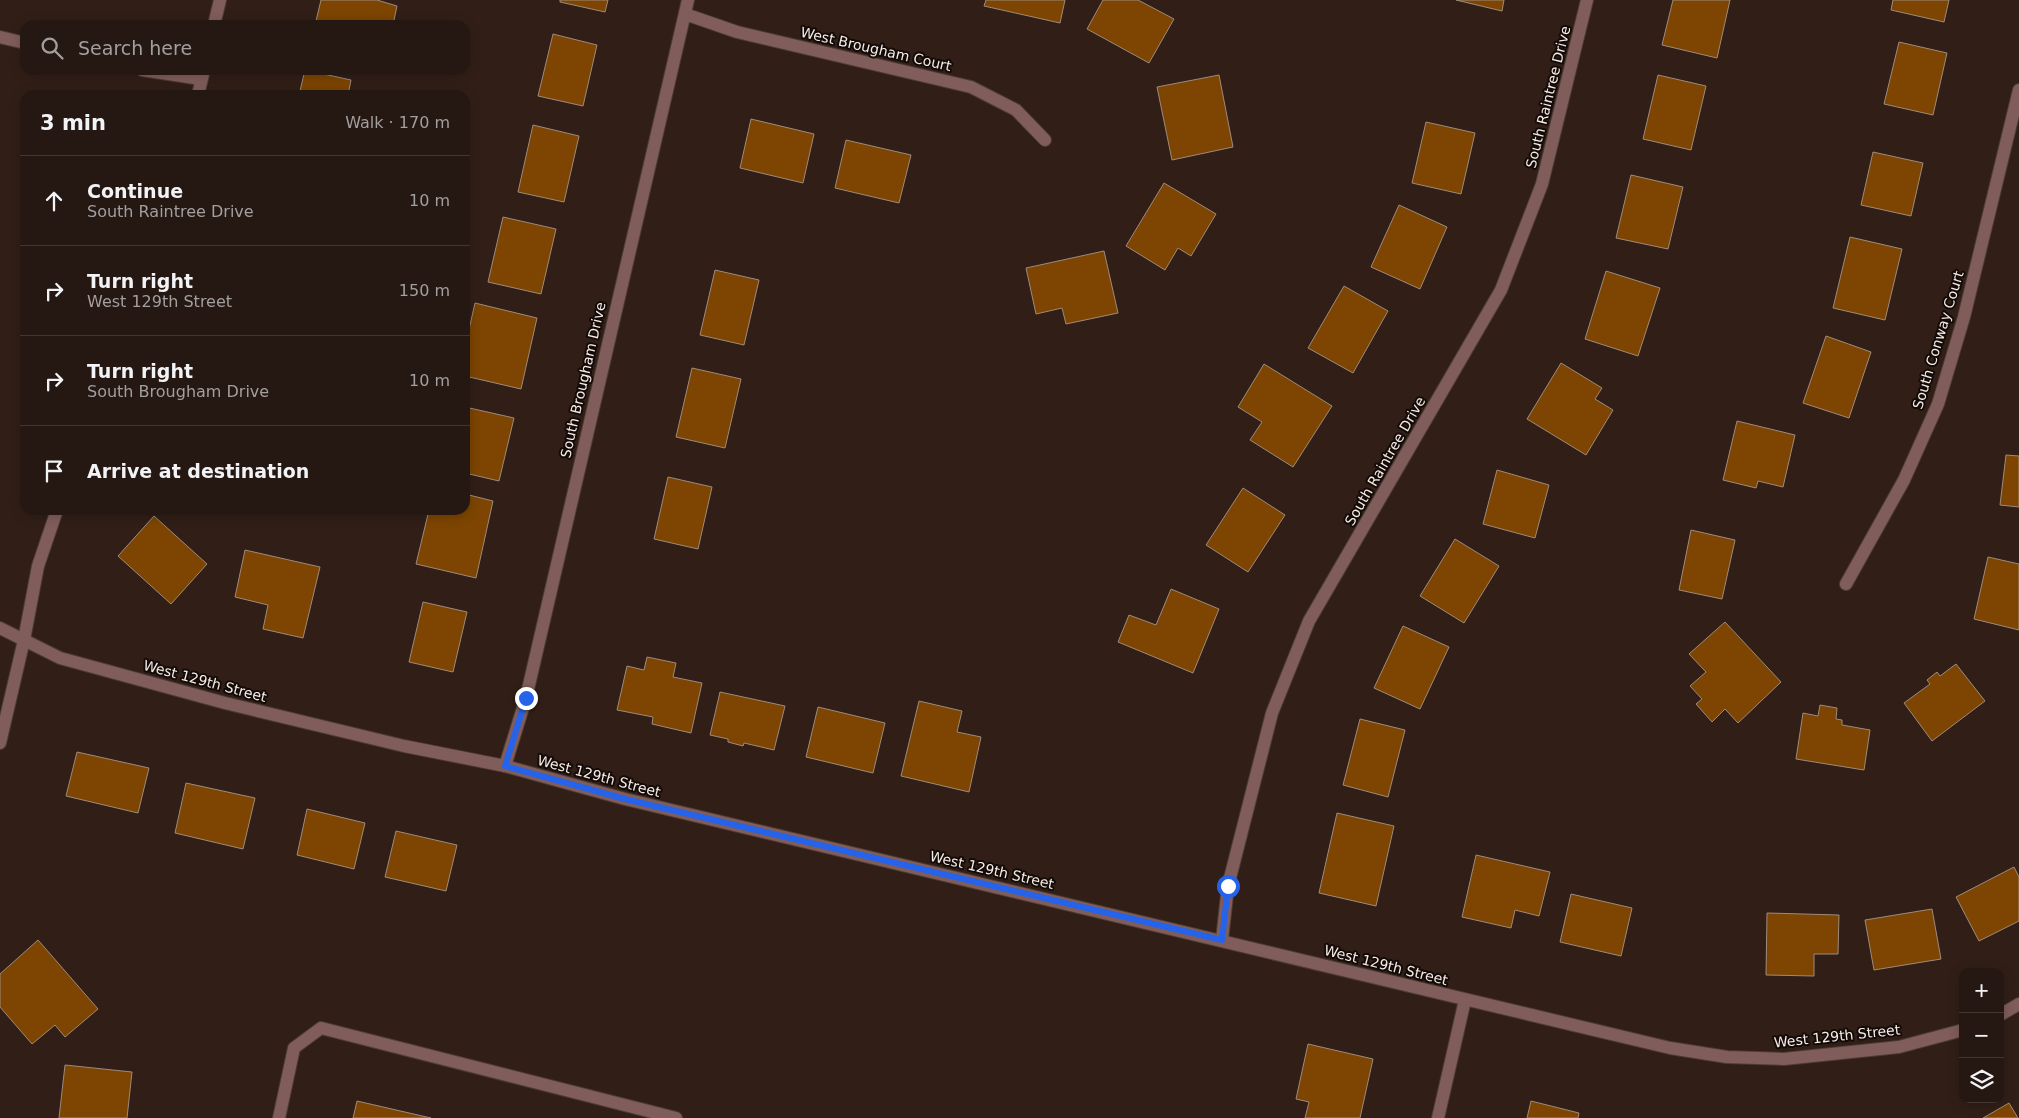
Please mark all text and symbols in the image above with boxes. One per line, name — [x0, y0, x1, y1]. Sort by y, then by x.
search box — [20, 20, 470, 75]
street label: West Brougham Court — [799, 24, 953, 74]
street label: South Raintree Drive — [1523, 24, 1573, 170]
icon: search — [38, 34, 66, 62]
text: Search here — [78, 37, 192, 59]
text: 3 min — [40, 111, 106, 135]
text: Walk · 170 m — [345, 113, 450, 132]
text: Continue — [87, 180, 183, 202]
icon: ahead — [40, 187, 68, 215]
text: 10 m — [409, 191, 450, 210]
text: South Raintree Drive — [87, 202, 254, 221]
street label: South Conway Court — [1909, 269, 1967, 411]
text: Turn right — [87, 270, 193, 292]
icon: right — [40, 277, 68, 305]
text: 150 m — [399, 281, 450, 300]
text: West 129th Street — [87, 292, 232, 311]
street label: South Brougham Drive — [557, 301, 609, 459]
text: Turn right — [87, 360, 193, 382]
icon: right — [40, 367, 68, 395]
text: 10 m — [409, 371, 450, 390]
text: South Brougham Drive — [87, 382, 269, 401]
street label: South Raintree Drive — [1342, 394, 1428, 528]
icon: arrive — [40, 457, 68, 485]
text: Arrive at destination — [87, 460, 309, 482]
street label: West 129th Street — [142, 657, 269, 705]
route end — [515, 687, 538, 710]
street label: West 129th Street — [536, 752, 663, 800]
street label: West 129th Street — [928, 848, 1056, 892]
route start — [1217, 875, 1240, 898]
street label: West 129th Street — [1322, 942, 1450, 988]
map controls — [1959, 968, 2004, 1103]
button: + — [1959, 968, 2004, 1013]
button: − — [1959, 1013, 2004, 1058]
street label: West 129th Street — [1773, 1021, 1901, 1051]
button: layers — [1959, 1058, 2004, 1103]

